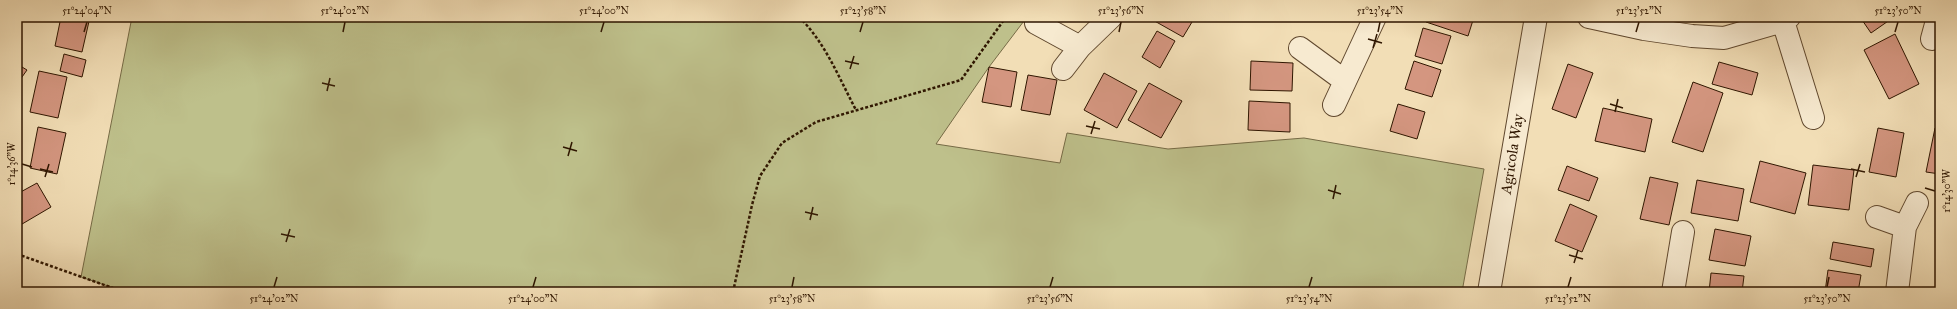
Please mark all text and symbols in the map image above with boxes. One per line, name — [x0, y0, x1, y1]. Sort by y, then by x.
text: 51°24'04"N — [62, 5, 112, 17]
text: 51°24'02"N — [320, 5, 370, 17]
text: 51°24'00"N — [579, 5, 630, 17]
text: 51°23'58"N — [840, 5, 887, 17]
text: 51°23'56"N — [1098, 5, 1145, 17]
text: 51°23'54"N — [1357, 5, 1404, 17]
text: 51°23'52"N — [1616, 5, 1663, 17]
text: 51°23'50"N — [1874, 5, 1922, 17]
street label: Agricola Way — [1497, 112, 1527, 196]
text: 1°14'36"W — [6, 142, 18, 185]
text: 1°14'30"W — [1941, 169, 1953, 213]
text: 51°24'02"N — [249, 293, 299, 305]
text: 51°24'00"N — [508, 293, 559, 305]
text: 51°23'58"N — [769, 293, 816, 305]
text: 51°23'56"N — [1027, 293, 1074, 305]
text: 51°23'54"N — [1286, 293, 1333, 305]
text: 51°23'52"N — [1545, 293, 1592, 305]
text: 51°23'50"N — [1803, 293, 1851, 305]

